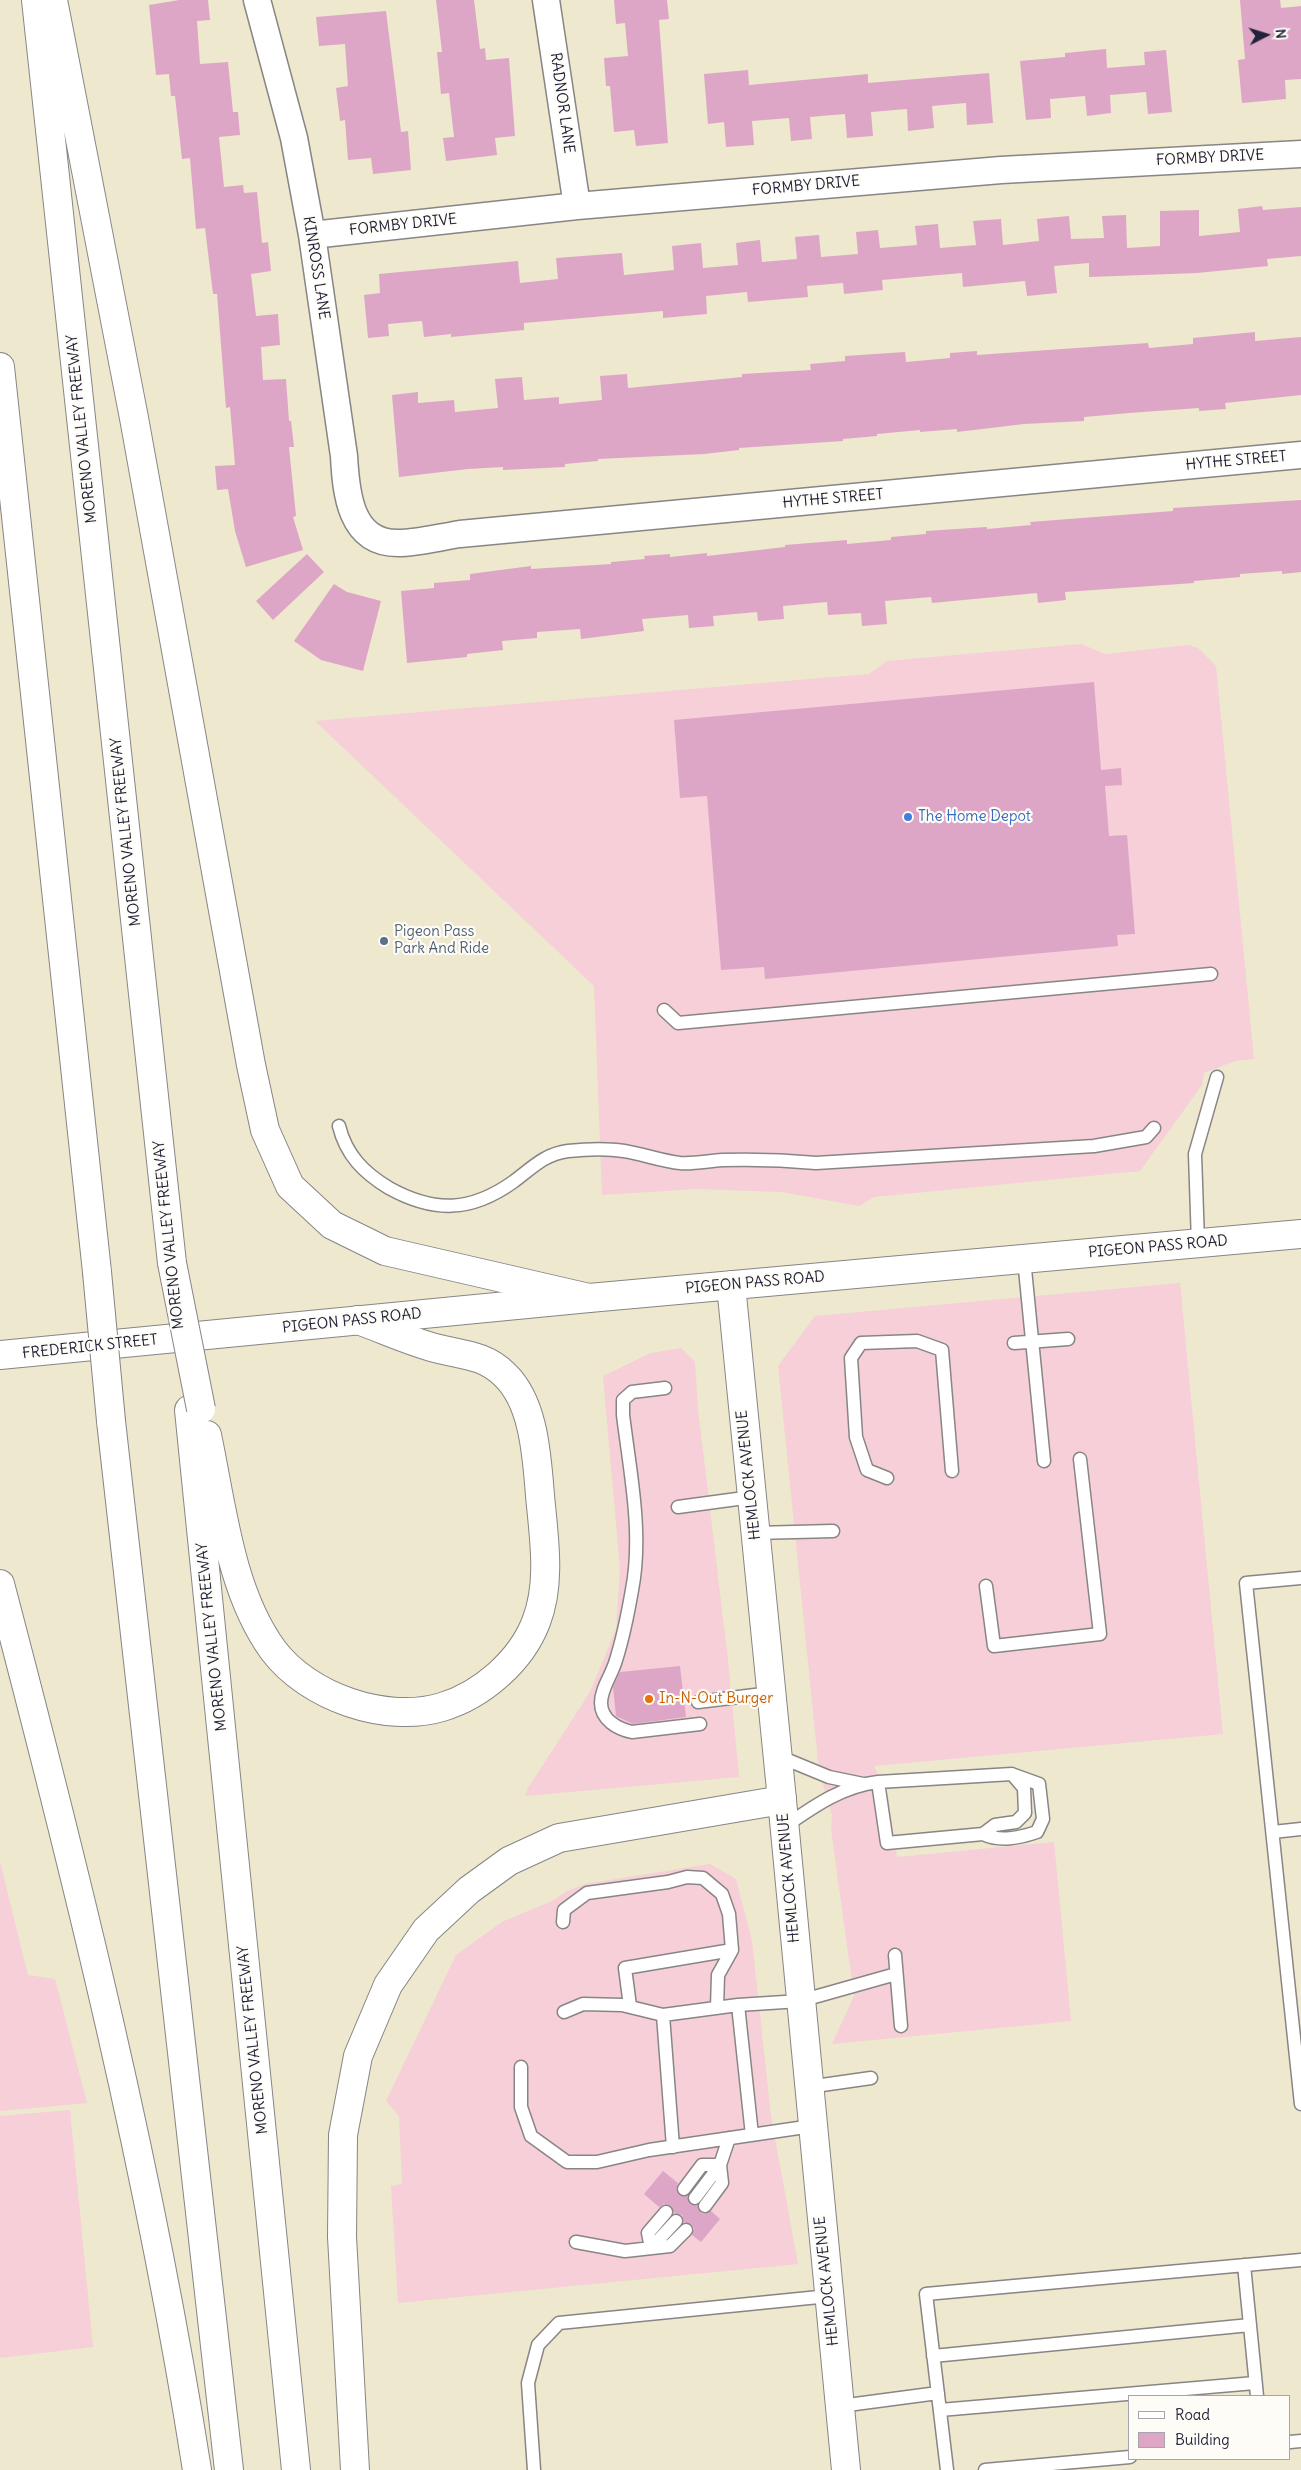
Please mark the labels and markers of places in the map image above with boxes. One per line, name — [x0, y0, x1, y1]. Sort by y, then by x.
place label: The Home Depot — [918, 808, 1031, 826]
marker: The Home Depot — [902, 811, 914, 823]
place label: Pigeon Pass Park And Ride — [394, 923, 489, 958]
marker: Pigeon Pass Park And Ride — [378, 935, 390, 947]
place label: In-N-Out Burger — [659, 1690, 773, 1708]
marker: In-N-Out Burger — [643, 1693, 655, 1705]

